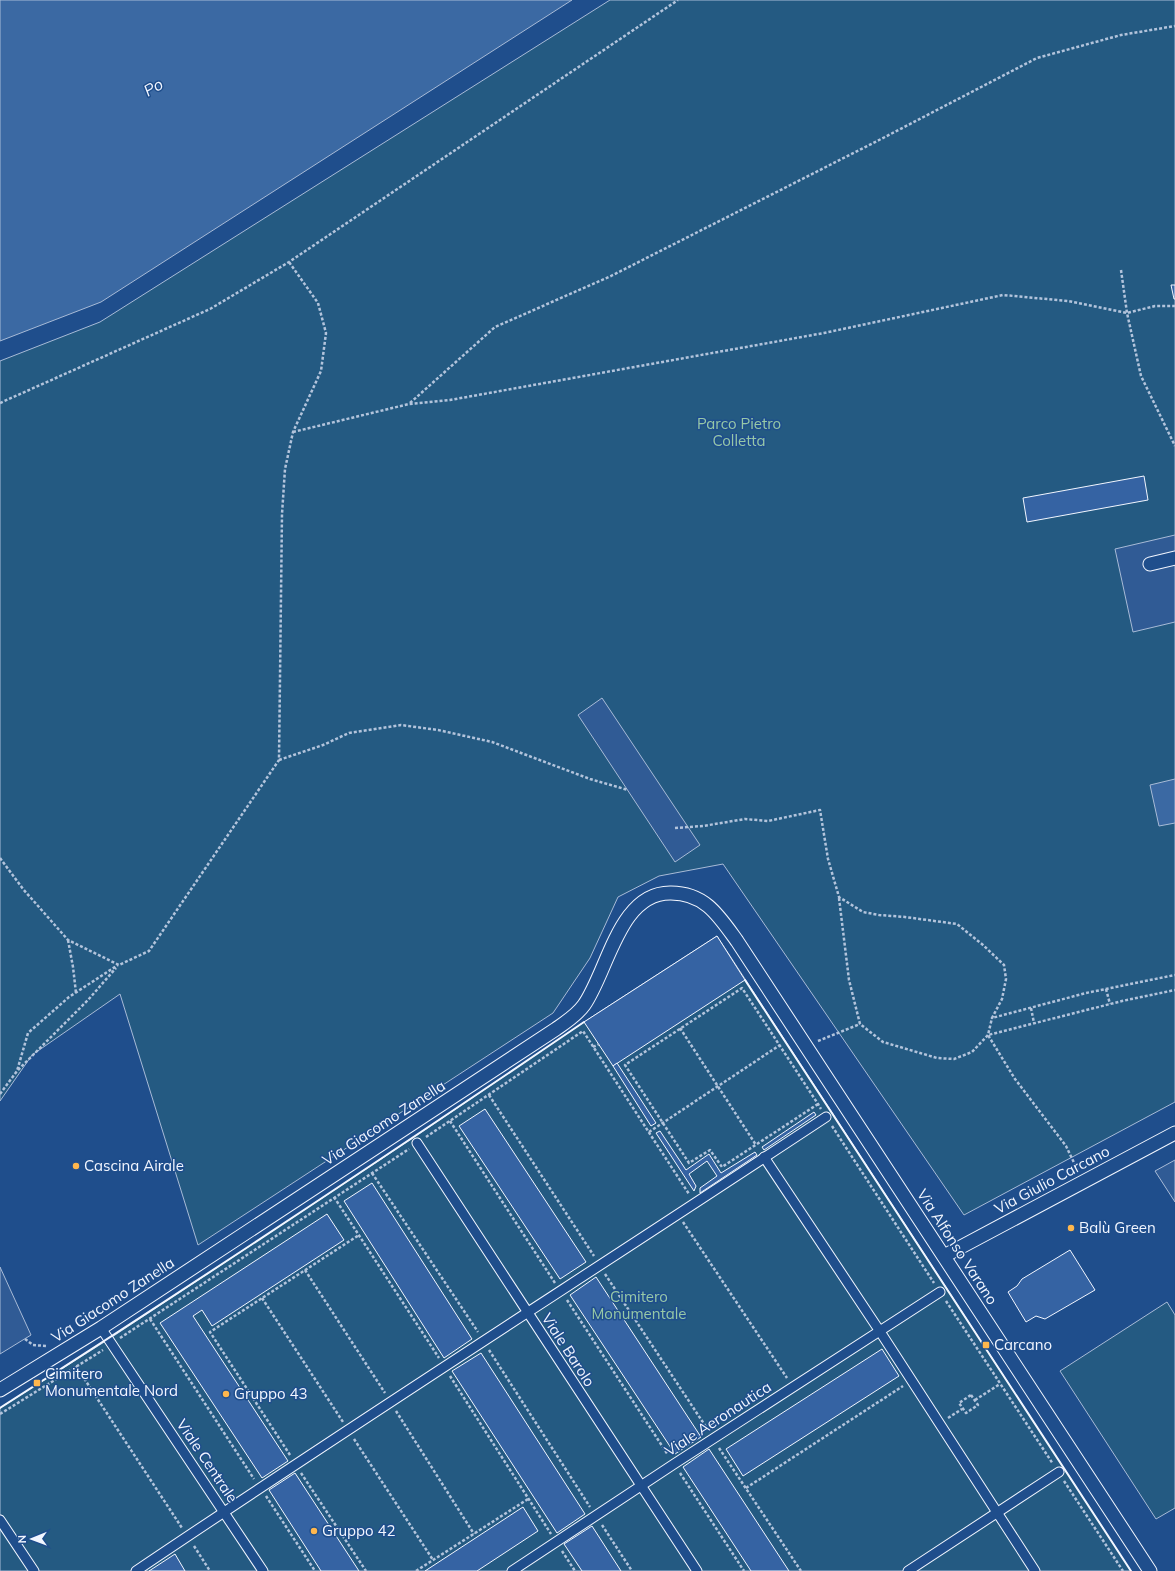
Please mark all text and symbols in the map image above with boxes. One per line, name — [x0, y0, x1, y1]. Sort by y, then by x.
water label: Po — [140, 74, 166, 100]
park label: Parco Pietro Colletta — [697, 414, 781, 450]
street label: Via Giacomo Zanella — [319, 1076, 449, 1169]
street label: Via Giulio Carcano — [991, 1141, 1113, 1218]
place label: Cascina Airale — [84, 1156, 184, 1175]
marker: Cascina Airale — [71, 1161, 81, 1171]
street label: Via Alfonso Varano — [913, 1185, 1002, 1308]
place label: Balù Green — [1079, 1218, 1156, 1237]
marker: Balù Green — [1066, 1223, 1076, 1233]
street label: Via Giacomo Zanella — [48, 1253, 178, 1346]
park label: Cimitero Monumentale — [592, 1287, 686, 1323]
street label: Viale Barolo — [538, 1309, 599, 1390]
place label: Carcano — [994, 1335, 1052, 1354]
marker: Carcano — [981, 1340, 991, 1350]
place label: Cimitero Monumentale Nord — [45, 1364, 178, 1400]
street label: Viale Aeronautica — [661, 1377, 775, 1460]
marker: Cimitero Monumentale Nord — [32, 1378, 42, 1388]
place label: Gruppo 43 — [234, 1384, 308, 1403]
marker: Gruppo 43 — [221, 1389, 231, 1399]
street label: Viale Centrale — [172, 1415, 242, 1506]
north arrow — [12, 1519, 52, 1559]
place label: Gruppo 42 — [322, 1521, 396, 1540]
marker: Gruppo 42 — [309, 1526, 319, 1536]
text: N — [15, 1535, 29, 1543]

